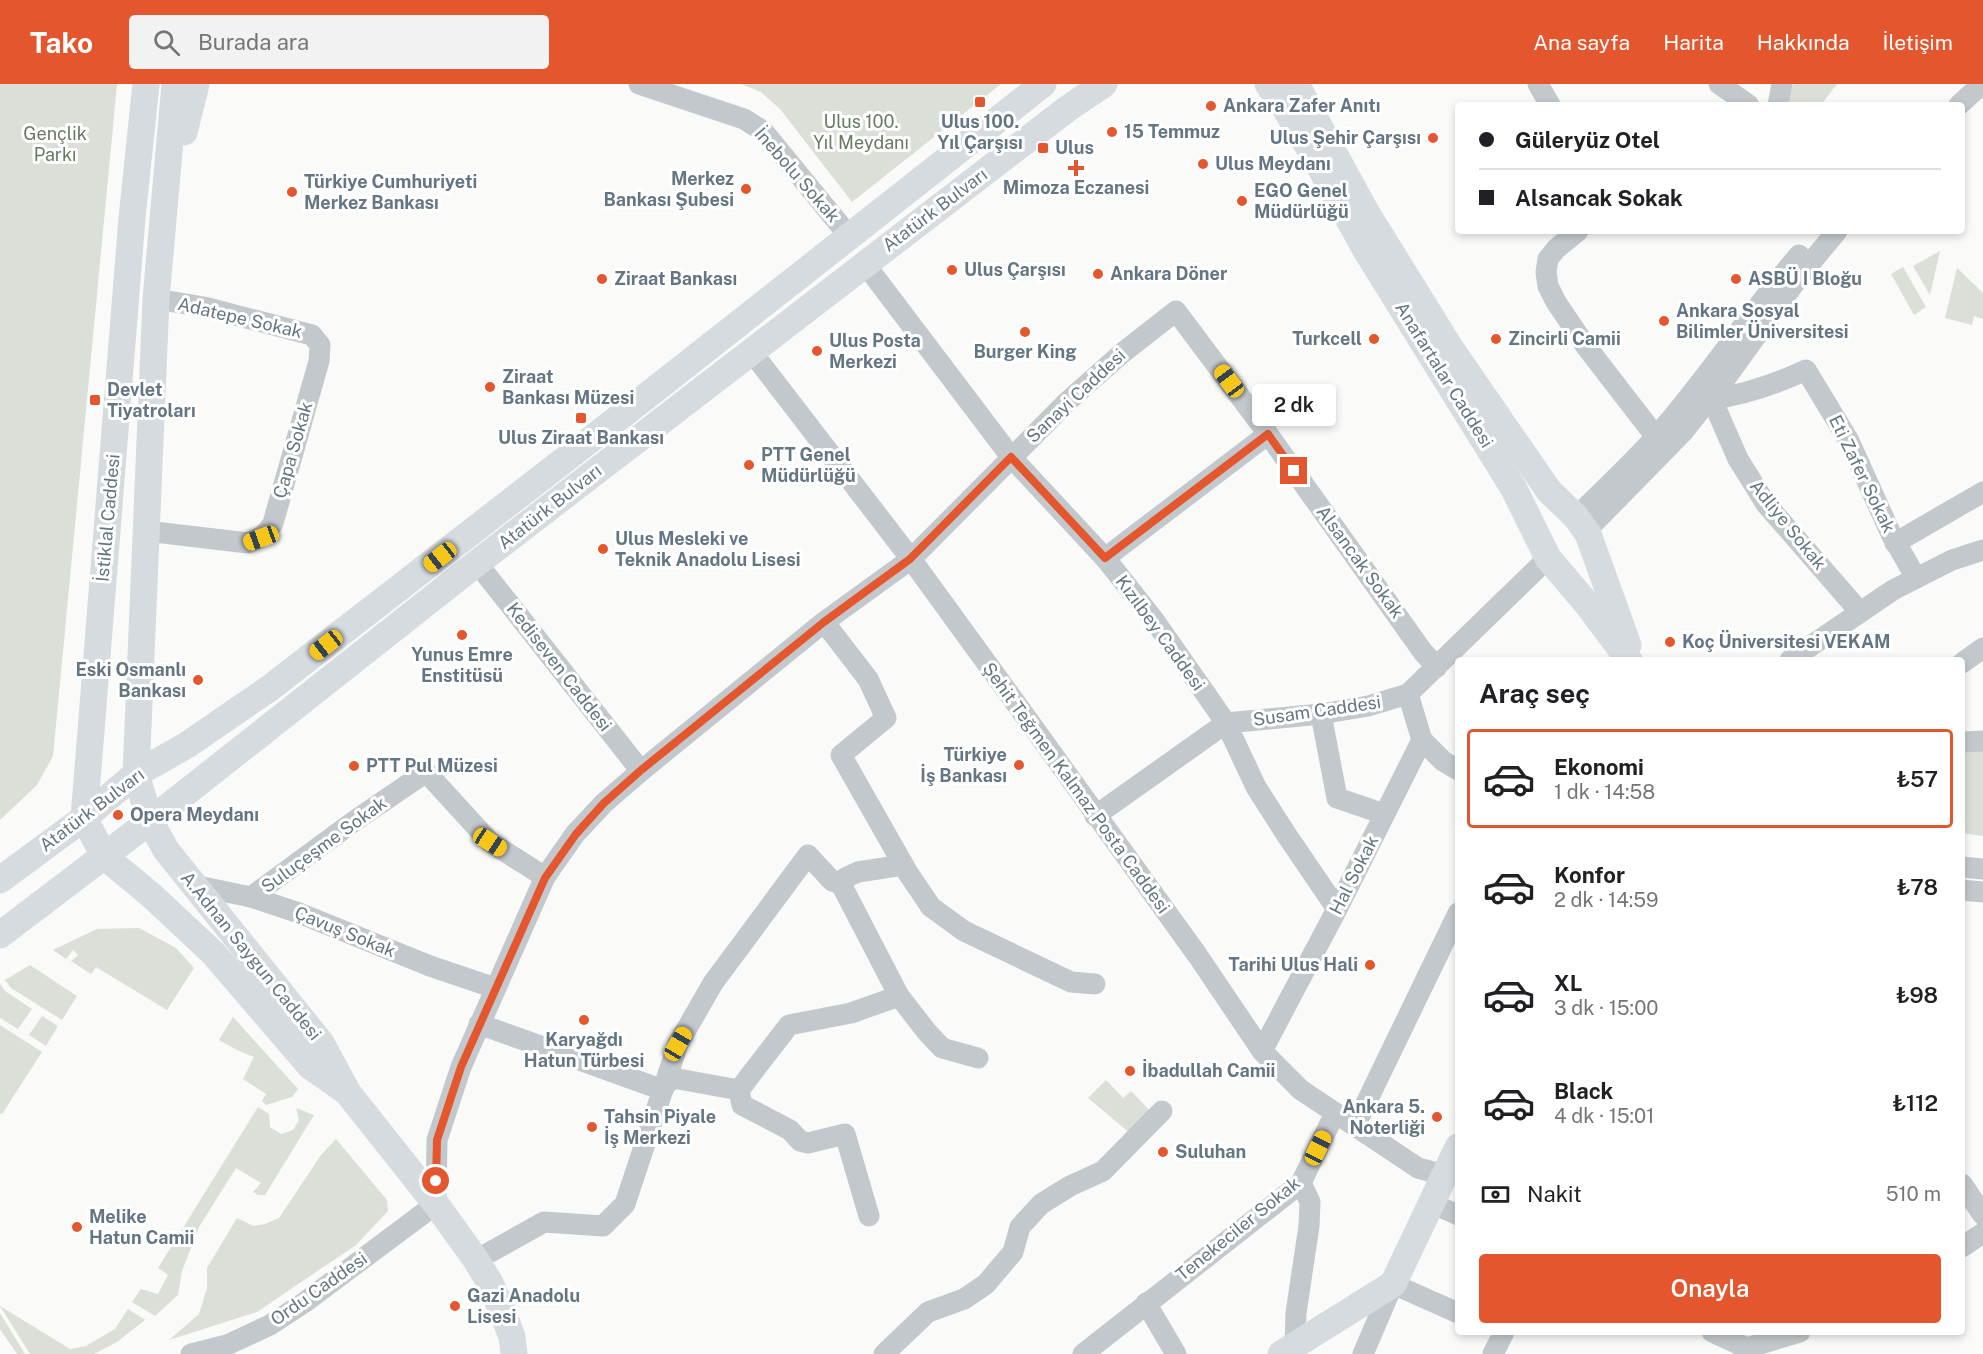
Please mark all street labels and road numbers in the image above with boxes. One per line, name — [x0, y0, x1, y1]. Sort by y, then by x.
street label: İnebolu Sokak — [750, 122, 845, 226]
street label: Atatürk Bulvarı — [878, 164, 991, 256]
street label: Adatepe Sokak — [176, 293, 304, 342]
street label: Anafartalar Caddesi — [1391, 298, 1498, 451]
street label: Sanayi Caddesi — [1022, 344, 1129, 447]
street label: Çapa Sokak — [269, 399, 316, 500]
street label: Eti Zafer Sokak — [1825, 411, 1900, 536]
street label: İstiklal Caddesi — [90, 453, 124, 583]
street label: Atatürk Bulvarı — [494, 460, 606, 553]
street label: Adliye Sokak — [1746, 476, 1831, 574]
street label: Alsancak Sokak — [1313, 501, 1408, 622]
street label: Kızılbey Caddesi — [1112, 571, 1209, 694]
street label: Kediseven Caddesi — [503, 598, 616, 735]
street label: Şehit Teğmen Kalmaz Posta Caddesi — [978, 658, 1174, 917]
street label: Susam Caddesi — [1252, 691, 1382, 730]
street label: Atatürk Bulvarı — [35, 764, 148, 856]
street label: Suluçeşme Sokak — [257, 792, 390, 897]
street label: Hal Sokak — [1325, 832, 1382, 918]
street label: A.Adnan Saygun Caddesi — [177, 867, 326, 1044]
street label: Çavuş Sokak — [292, 902, 399, 961]
street label: Tenekeciler Sokak — [1172, 1172, 1304, 1285]
street label: Ordu Caddesi — [266, 1248, 371, 1330]

